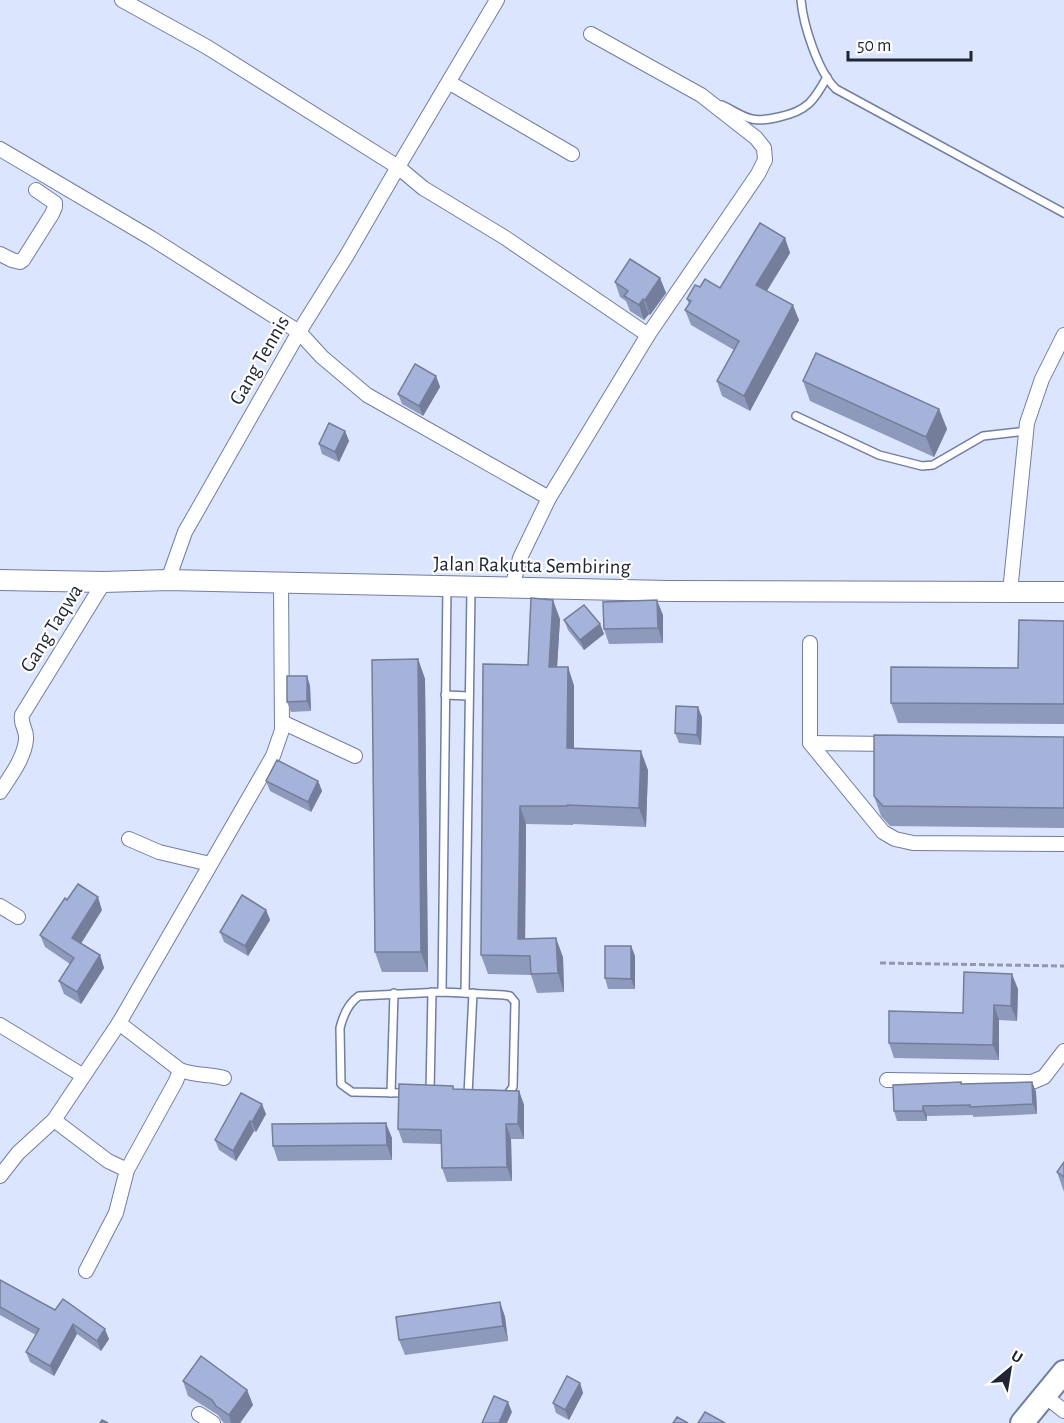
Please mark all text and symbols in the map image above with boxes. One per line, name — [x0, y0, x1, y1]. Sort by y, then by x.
scale bar — [848, 24, 971, 62]
text: 50 m — [857, 37, 891, 55]
street label: Gang Tennis — [226, 312, 293, 409]
street label: Jalan Rakutta Sembiring — [433, 553, 632, 578]
street label: Gang Taqwa — [16, 580, 87, 676]
north arrow — [980, 1339, 1040, 1399]
text: U — [1009, 1347, 1025, 1366]

